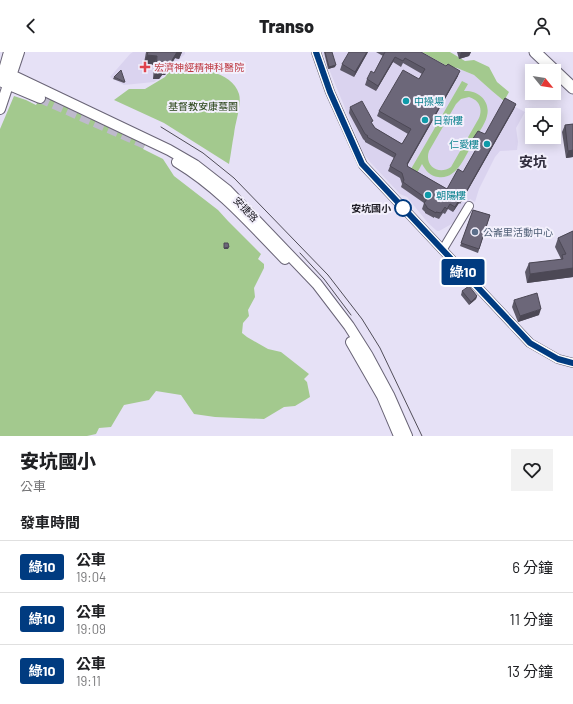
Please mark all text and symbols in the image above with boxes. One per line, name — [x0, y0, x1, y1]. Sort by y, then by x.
icon: back — [20, 15, 42, 37]
text: Transo — [259, 15, 314, 37]
icon: person — [531, 15, 553, 37]
marker: 宏濟神經精神科醫院 — [139, 61, 151, 73]
place label: 宏濟神經精神科醫院 — [154, 61, 244, 73]
north arrow — [525, 64, 561, 100]
map controls — [525, 64, 561, 144]
place label: 中操場 — [414, 95, 444, 107]
marker: 中操場 — [401, 96, 411, 106]
park label: 基督教安康墓園 — [168, 100, 238, 112]
button: locate — [525, 108, 561, 144]
place label: 日新樓 — [433, 114, 463, 126]
marker: 日新樓 — [420, 115, 430, 125]
place label: 仁愛樓 — [449, 138, 479, 150]
marker: 仁愛樓 — [482, 139, 492, 149]
district label: 安坑 — [519, 153, 547, 170]
place label: 朝陽樓 — [436, 189, 466, 201]
marker: 朝陽樓 — [423, 190, 433, 200]
street label: 安捷路 — [231, 194, 261, 224]
marker: 安坑國小 — [394, 199, 412, 217]
place label: 安坑國小 — [351, 202, 392, 214]
place label: 公崙里活動中心 — [483, 226, 553, 238]
marker: 公崙里活動中心 — [470, 227, 480, 237]
line badge: 綠10 — [440, 259, 486, 285]
text: 綠10 — [450, 263, 476, 280]
text: 安坑國小 — [20, 449, 96, 472]
button: heart — [511, 449, 553, 491]
text: 公車 — [20, 478, 46, 494]
text: 發車時間 — [20, 513, 80, 531]
text: 公車 — [76, 550, 106, 568]
text: 綠10 — [29, 558, 55, 575]
text: 6 分鐘 — [512, 558, 553, 576]
text: 19:04 — [76, 569, 106, 585]
text: 公車 — [76, 602, 106, 620]
text: 綠10 — [29, 610, 55, 627]
text: 11 分鐘 — [509, 610, 553, 628]
text: 19:09 — [76, 621, 106, 637]
text: 公車 — [76, 654, 106, 672]
text: 綠10 — [29, 662, 55, 679]
text: 13 分鐘 — [507, 662, 553, 680]
text: 19:11 — [76, 673, 101, 689]

